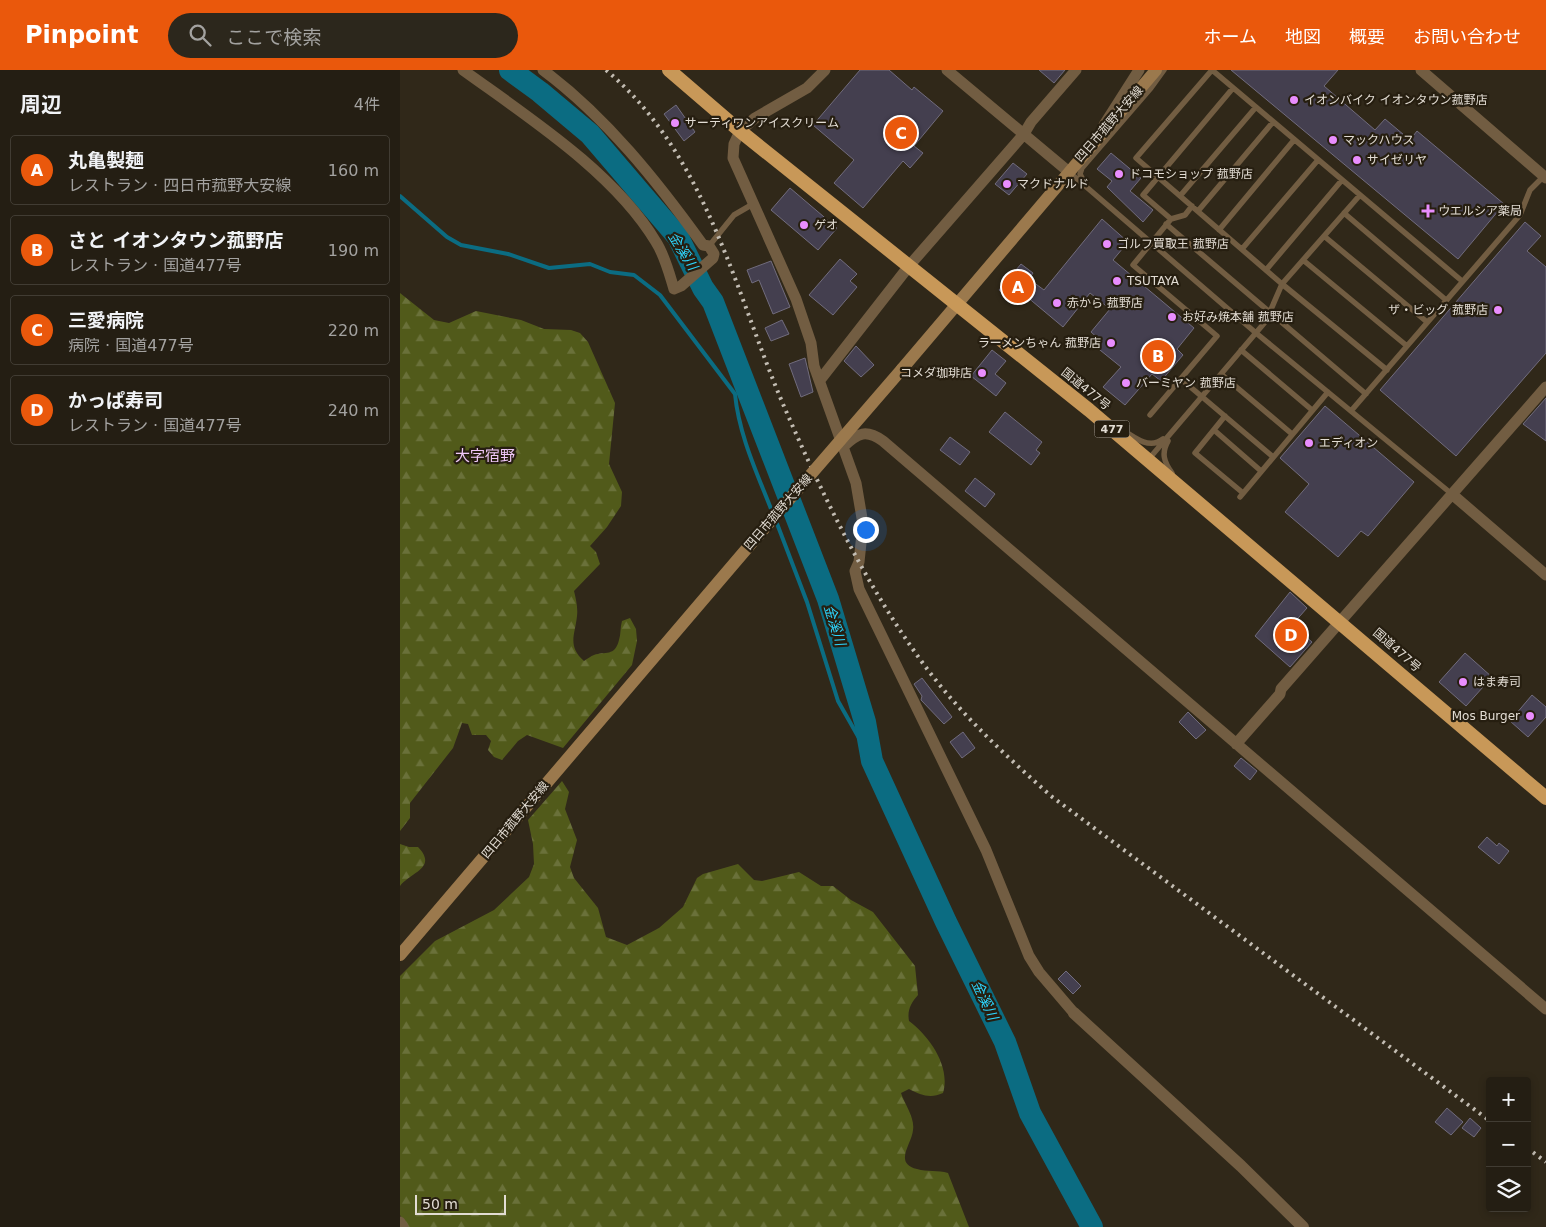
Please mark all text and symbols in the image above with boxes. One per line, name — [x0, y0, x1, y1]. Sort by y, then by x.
search box — [168, 13, 518, 58]
text: Pinpoint — [25, 21, 138, 49]
icon: search — [186, 21, 214, 49]
text: ここで検索 — [226, 26, 321, 48]
text: ホーム — [1204, 26, 1257, 47]
text: 地図 — [1285, 26, 1321, 47]
text: 概要 — [1349, 26, 1385, 47]
text: お問い合わせ — [1413, 26, 1521, 47]
street label: 四日市菰野大安線 — [1072, 83, 1146, 165]
text: 周辺 — [20, 93, 62, 117]
place label: イオンバイク イオンタウン菰野店 — [1304, 93, 1488, 107]
marker: イオンバイク イオンタウン菰野店 — [1288, 94, 1300, 106]
text: 4件 — [354, 95, 380, 114]
pin: C — [885, 114, 917, 152]
place label: サーティワンアイスクリーム — [685, 116, 839, 130]
marker: サーティワンアイスクリーム — [669, 117, 681, 129]
place label: マックハウス — [1343, 133, 1414, 147]
marker: マックハウス — [1327, 134, 1339, 146]
text: 丸亀製麺 — [68, 149, 144, 171]
place label: サイゼリヤ — [1367, 153, 1427, 167]
marker: サイゼリヤ — [1351, 154, 1363, 166]
text: A — [31, 161, 43, 180]
text: 160 m — [328, 161, 379, 180]
place label: ドコモショップ 菰野店 — [1129, 167, 1253, 181]
marker: ドコモショップ 菰野店 — [1113, 168, 1125, 180]
text: レストラン · 四日市菰野大安線 — [68, 176, 291, 195]
place label: マクドナルド — [1017, 177, 1089, 191]
marker: マクドナルド — [1001, 178, 1013, 190]
place label: ウエルシア薬局 — [1438, 204, 1522, 218]
marker: ウエルシア薬局 — [1422, 205, 1434, 217]
place label: ゲオ — [814, 218, 838, 232]
marker: ゲオ — [798, 219, 810, 231]
text: さと イオンタウン菰野店 — [68, 229, 284, 251]
water label: 金溪川 — [665, 229, 702, 275]
place label: ゴルフ買取王 菰野店 — [1117, 237, 1229, 251]
marker: ゴルフ買取王 菰野店 — [1101, 238, 1113, 250]
text: B — [31, 241, 43, 260]
text: 190 m — [328, 241, 379, 260]
text: レストラン · 国道477号 — [68, 256, 242, 275]
pin: A — [1002, 268, 1034, 306]
place label: TSUTAYA — [1126, 274, 1180, 288]
marker: TSUTAYA — [1111, 275, 1123, 287]
place label: 赤から 菰野店 — [1067, 296, 1143, 310]
marker: 赤から 菰野店 — [1051, 297, 1063, 309]
place label: ザ・ビッグ 菰野店 — [1388, 303, 1488, 317]
marker: ザ・ビッグ 菰野店 — [1492, 304, 1504, 316]
text: 三愛病院 — [68, 309, 144, 331]
place label: お好み焼本舗 菰野店 — [1182, 310, 1294, 324]
marker: お好み焼本舗 菰野店 — [1166, 311, 1178, 323]
text: C — [31, 321, 43, 340]
text: 220 m — [328, 321, 379, 340]
text: 病院 · 国道477号 — [68, 336, 194, 355]
place label: ラーメンちゃん 菰野店 — [978, 336, 1101, 350]
marker: ラーメンちゃん 菰野店 — [1105, 337, 1117, 349]
pin: B — [1142, 337, 1174, 375]
street label: 国道477号 — [1059, 365, 1113, 413]
place label: コメダ珈琲店 — [900, 366, 972, 380]
marker: コメダ珈琲店 — [976, 367, 988, 379]
place label: バーミヤン 菰野店 — [1136, 376, 1236, 390]
marker: バーミヤン 菰野店 — [1120, 377, 1132, 389]
text: かっぱ寿司 — [68, 389, 163, 411]
text: D — [30, 401, 44, 420]
text: 240 m — [328, 401, 379, 420]
text: レストラン · 国道477号 — [68, 416, 242, 435]
road number: 477 — [1094, 420, 1130, 438]
place label: エディオン — [1319, 436, 1378, 450]
marker: エディオン — [1303, 437, 1315, 449]
district label: 大字宿野 — [455, 447, 515, 465]
street label: 四日市菰野大安線 — [741, 471, 815, 553]
your location — [853, 517, 879, 543]
water label: 金溪川 — [821, 603, 849, 649]
pin: D — [1275, 616, 1307, 654]
street label: 国道477号 — [1370, 625, 1424, 675]
place label: はま寿司 — [1473, 675, 1521, 689]
marker: はま寿司 — [1457, 676, 1469, 688]
place label: Mos Burger — [1452, 709, 1520, 723]
marker: Mos Burger — [1524, 710, 1536, 722]
street label: 四日市菰野大安線 — [479, 779, 551, 861]
water label: 金溪川 — [969, 978, 1002, 1024]
map controls — [1486, 1077, 1531, 1212]
button: + — [1486, 1077, 1531, 1122]
button: − — [1486, 1122, 1531, 1167]
button: layers — [1486, 1167, 1531, 1212]
scale bar — [415, 1192, 506, 1215]
text: 50 m — [422, 1196, 458, 1212]

